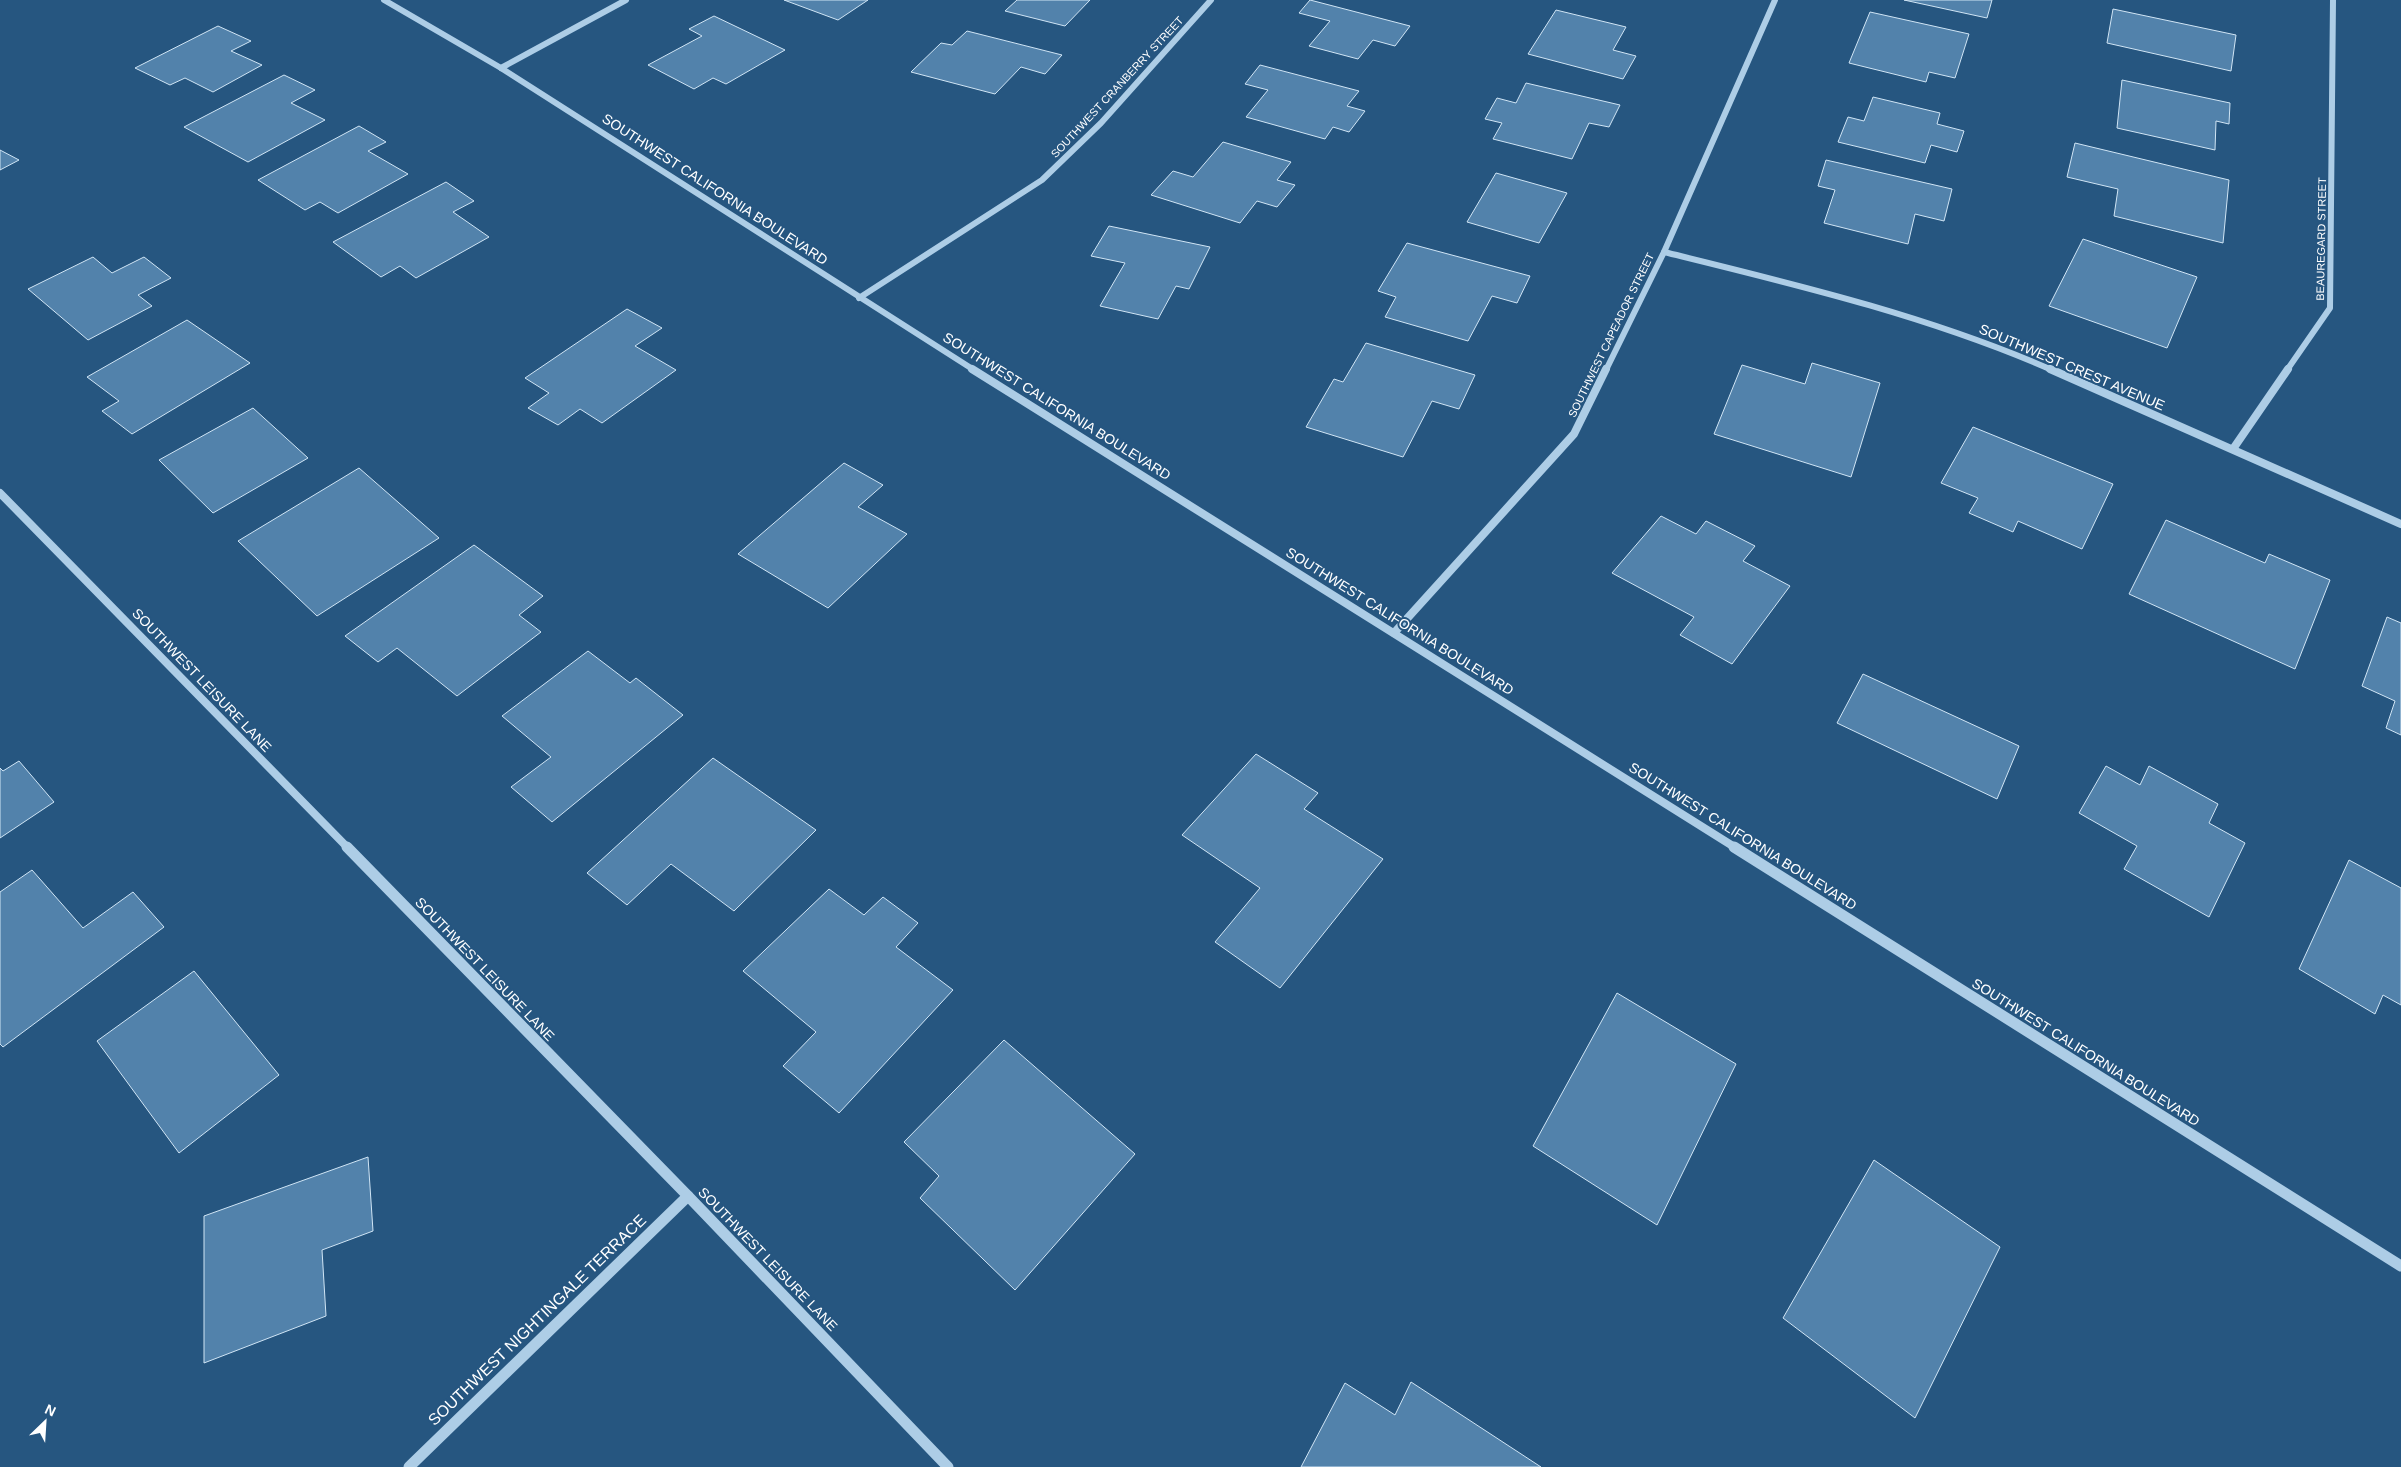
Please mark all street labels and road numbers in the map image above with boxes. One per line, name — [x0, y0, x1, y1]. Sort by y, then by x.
street label: SOUTHWEST CRANBERRY STREET — [1048, 14, 1186, 160]
street label: SOUTHWEST CALIFORNIA BOULEVARD — [599, 110, 831, 268]
street label: BEAUREGARD STREET — [2314, 177, 2328, 301]
street label: SOUTHWEST CAPEADOR STREET — [1566, 251, 1656, 419]
street label: SOUTHWEST CREST AVENUE — [1977, 321, 2167, 413]
street label: SOUTHWEST CALIFORNIA BOULEVARD — [940, 329, 1174, 483]
street label: SOUTHWEST CALIFORNIA BOULEVARD — [1283, 544, 1517, 698]
street label: SOUTHWEST LEISURE LANE — [129, 605, 275, 755]
street label: SOUTHWEST CALIFORNIA BOULEVARD — [1626, 759, 1860, 913]
street label: SOUTHWEST LEISURE LANE — [412, 894, 558, 1044]
street label: SOUTHWEST CALIFORNIA BOULEVARD — [1969, 975, 2203, 1129]
street label: SOUTHWEST LEISURE LANE — [695, 1184, 841, 1334]
street label: SOUTHWEST NIGHTINGALE TERRACE — [425, 1211, 649, 1429]

